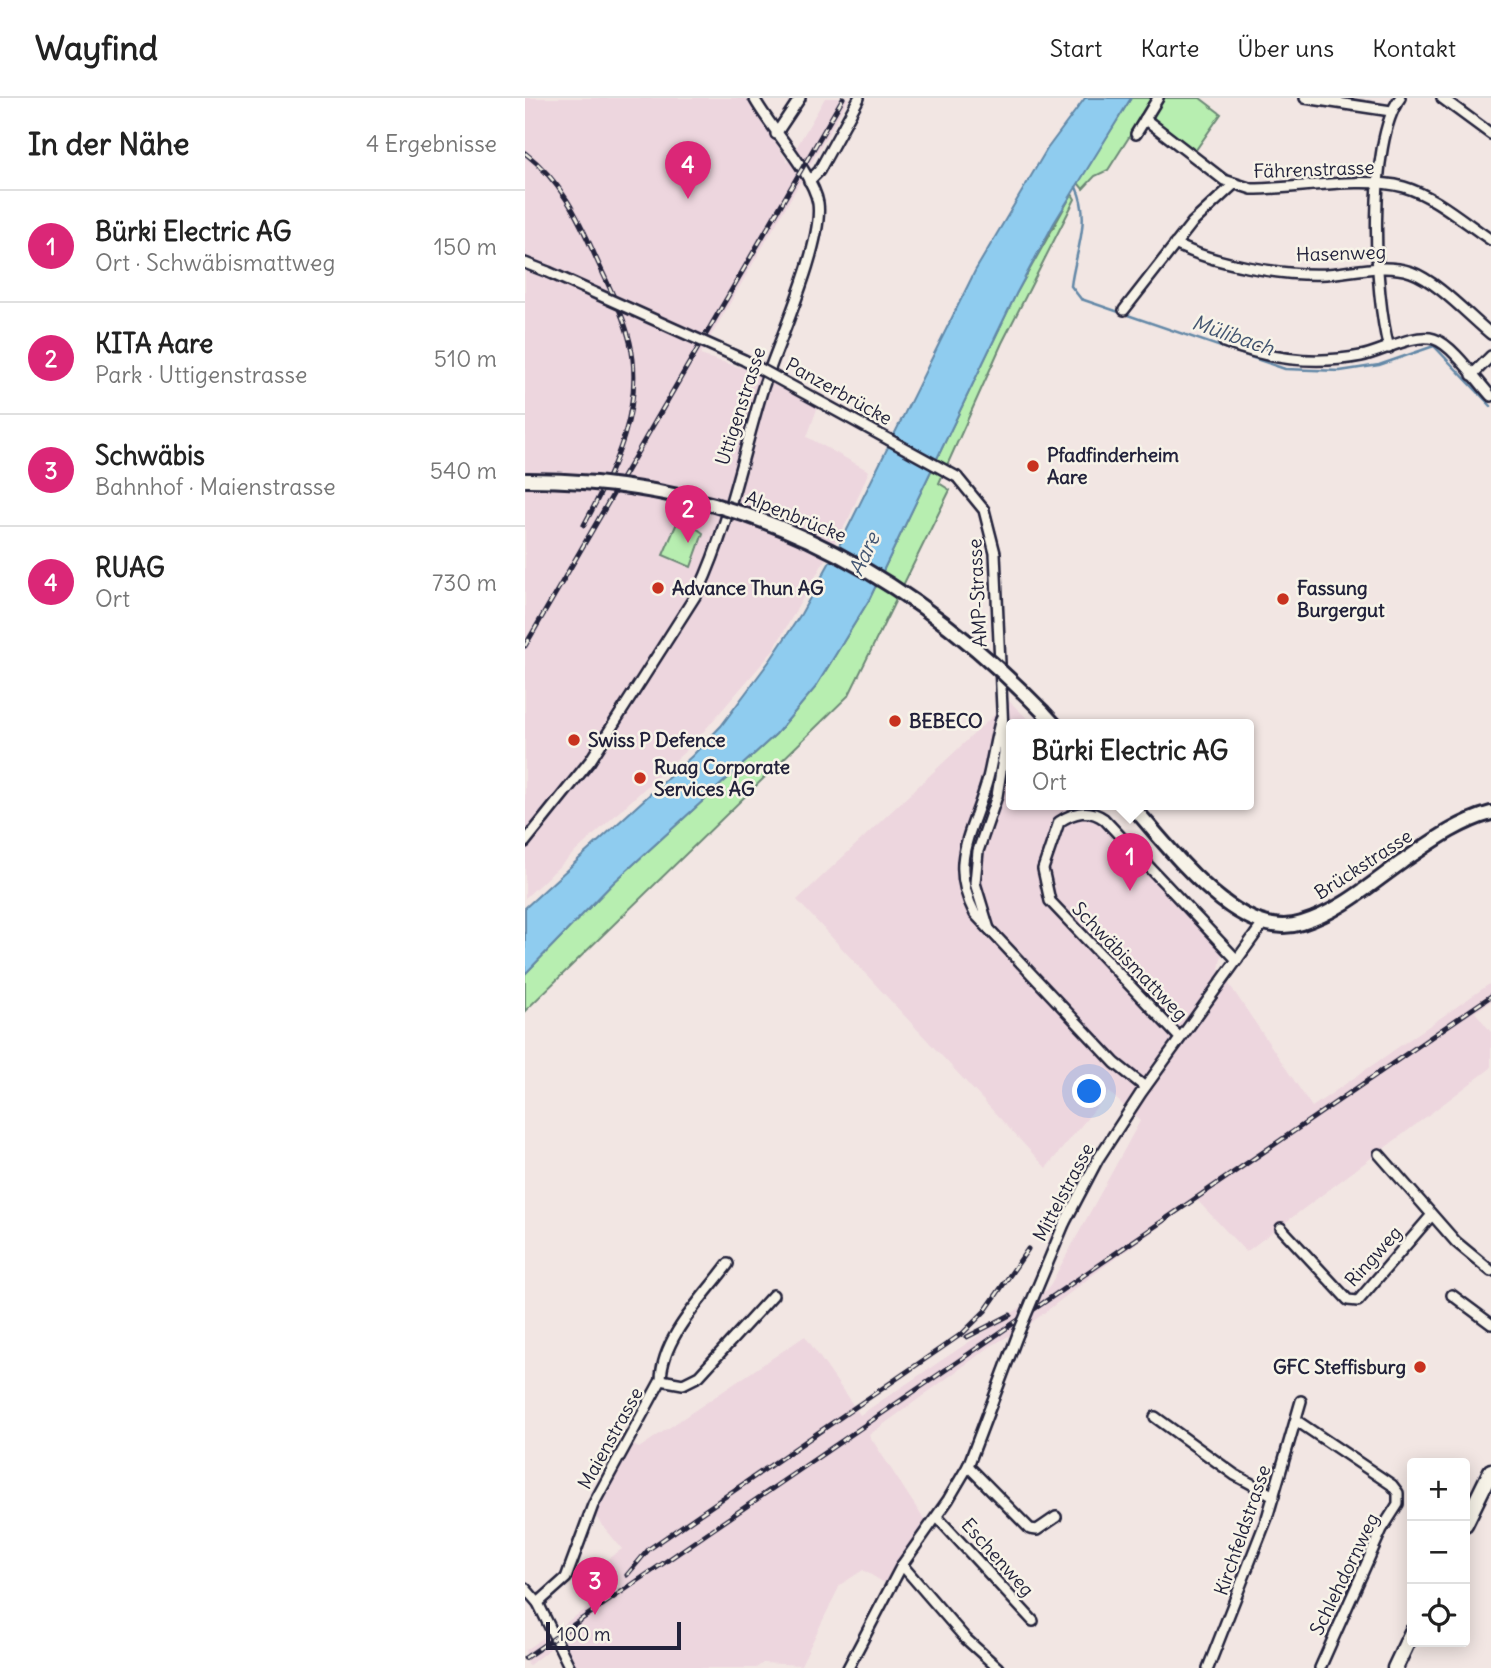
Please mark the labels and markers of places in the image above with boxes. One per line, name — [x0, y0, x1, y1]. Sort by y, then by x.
pin: 4 — [665, 141, 711, 199]
place label: Pfadfinderheim Aare — [1047, 443, 1179, 489]
marker: Pfadfinderheim Aare — [1025, 458, 1041, 474]
pin: 2 — [665, 485, 711, 543]
place label: Advance Thun AG — [672, 576, 824, 600]
place label: Fassung Burgergut — [1297, 576, 1385, 622]
marker: Advance Thun AG — [650, 580, 666, 596]
marker: Fassung Burgergut — [1275, 591, 1291, 607]
place label: BEBECO — [909, 709, 983, 733]
marker: BEBECO — [887, 713, 903, 729]
place label: Swiss P Defence — [588, 728, 726, 752]
marker: Swiss P Defence — [566, 732, 582, 748]
place label: Ruag Corporate Services AG — [654, 755, 790, 801]
marker: Ruag Corporate Services AG — [632, 770, 648, 786]
pin: 1 — [1107, 833, 1153, 891]
place label: GFC Steffisburg — [1273, 1355, 1406, 1379]
marker: GFC Steffisburg — [1412, 1359, 1428, 1375]
pin: 3 — [572, 1557, 618, 1615]

